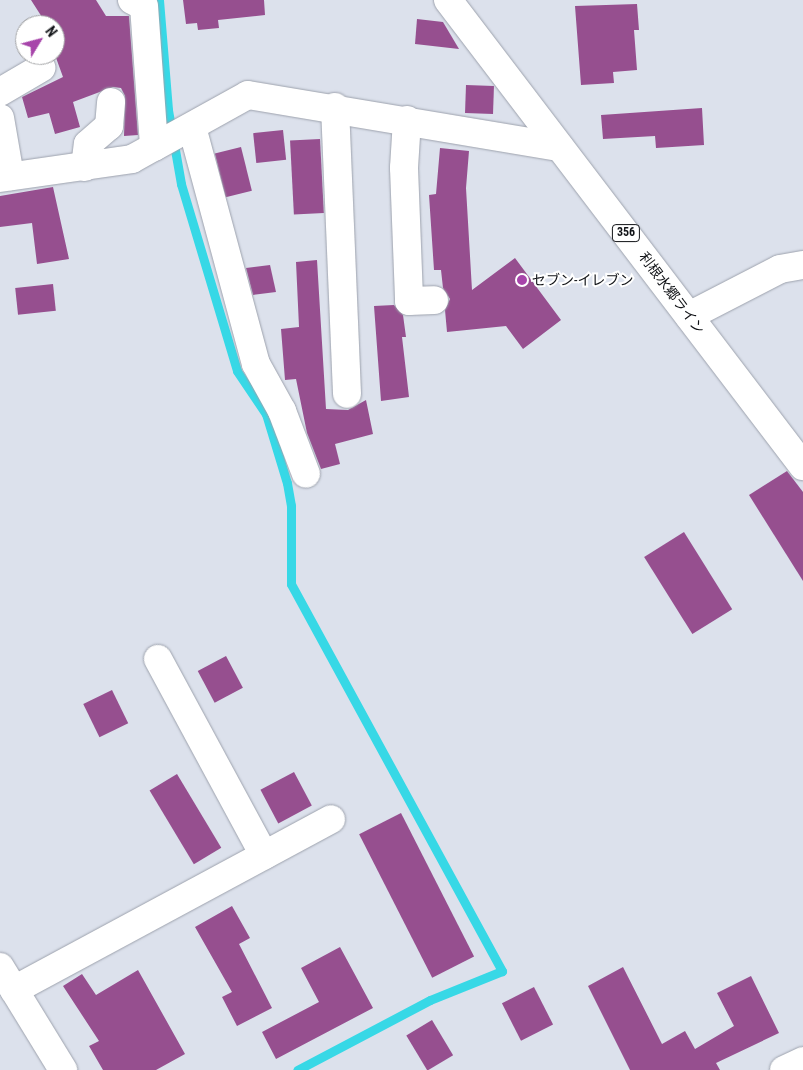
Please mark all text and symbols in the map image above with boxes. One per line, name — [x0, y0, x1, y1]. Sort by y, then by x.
north arrow — [15, 15, 65, 65]
text: N — [42, 23, 60, 40]
road number: 356 — [611, 224, 641, 242]
street label: 利根水郷ライン — [636, 249, 708, 337]
place label: セブン-イレブン — [532, 272, 633, 288]
marker: セブン-イレブン — [516, 274, 528, 286]

